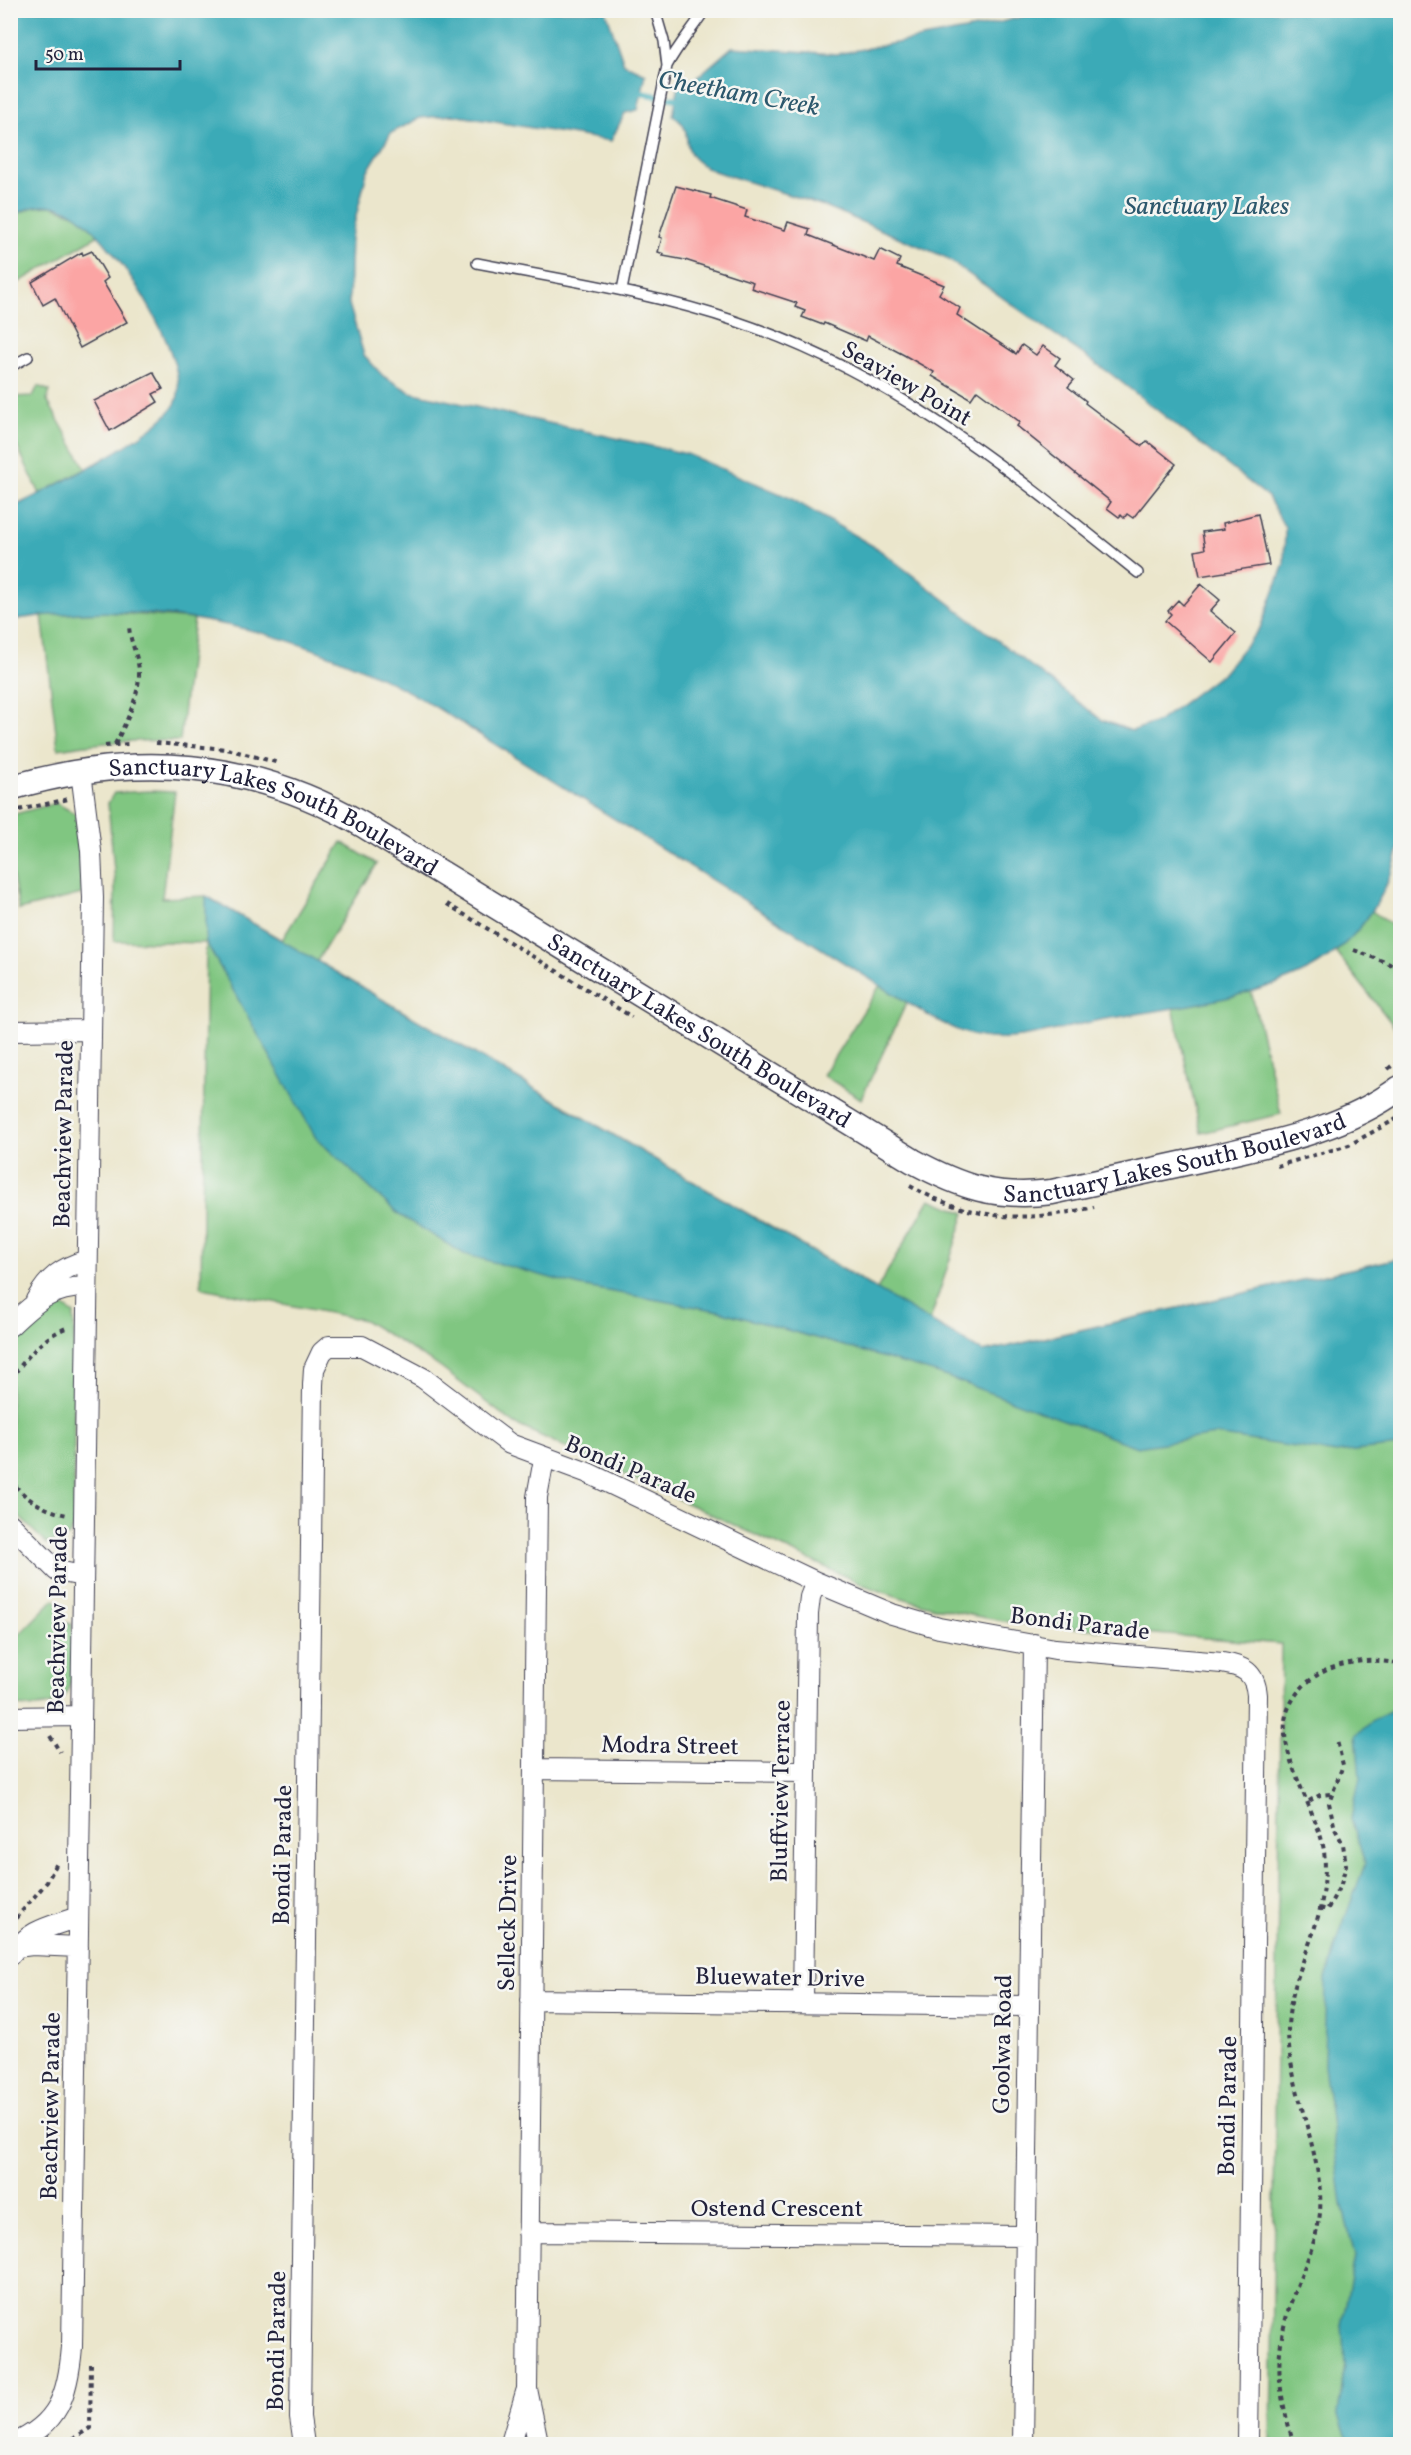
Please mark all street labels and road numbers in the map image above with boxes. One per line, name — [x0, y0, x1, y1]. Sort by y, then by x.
street label: Seaview Point — [834, 334, 978, 436]
street label: Sanctuary Lakes South Boulevard — [107, 751, 444, 886]
street label: Sanctuary Lakes South Boulevard — [540, 926, 857, 1138]
street label: Beachview Parade — [46, 1040, 84, 1228]
street label: Sanctuary Lakes South Boulevard — [1002, 1105, 1352, 1213]
street label: Bondi Parade — [559, 1428, 701, 1514]
street label: Beachview Parade — [40, 1526, 78, 1714]
street label: Bondi Parade — [1008, 1600, 1152, 1650]
street label: Bluffview Terrace — [763, 1700, 801, 1883]
street label: Modra Street — [601, 1729, 739, 1765]
street label: Bondi Parade — [266, 1785, 302, 1926]
street label: Selleck Drive — [491, 1854, 527, 1992]
street label: Bluewater Drive — [695, 1961, 865, 1997]
street label: Goolwa Road — [986, 1974, 1022, 2114]
street label: Beachview Parade — [33, 2012, 71, 2200]
street label: Bondi Parade — [1211, 2036, 1247, 2177]
street label: Ostend Crescent — [691, 2193, 863, 2227]
street label: Bondi Parade — [260, 2271, 296, 2412]

